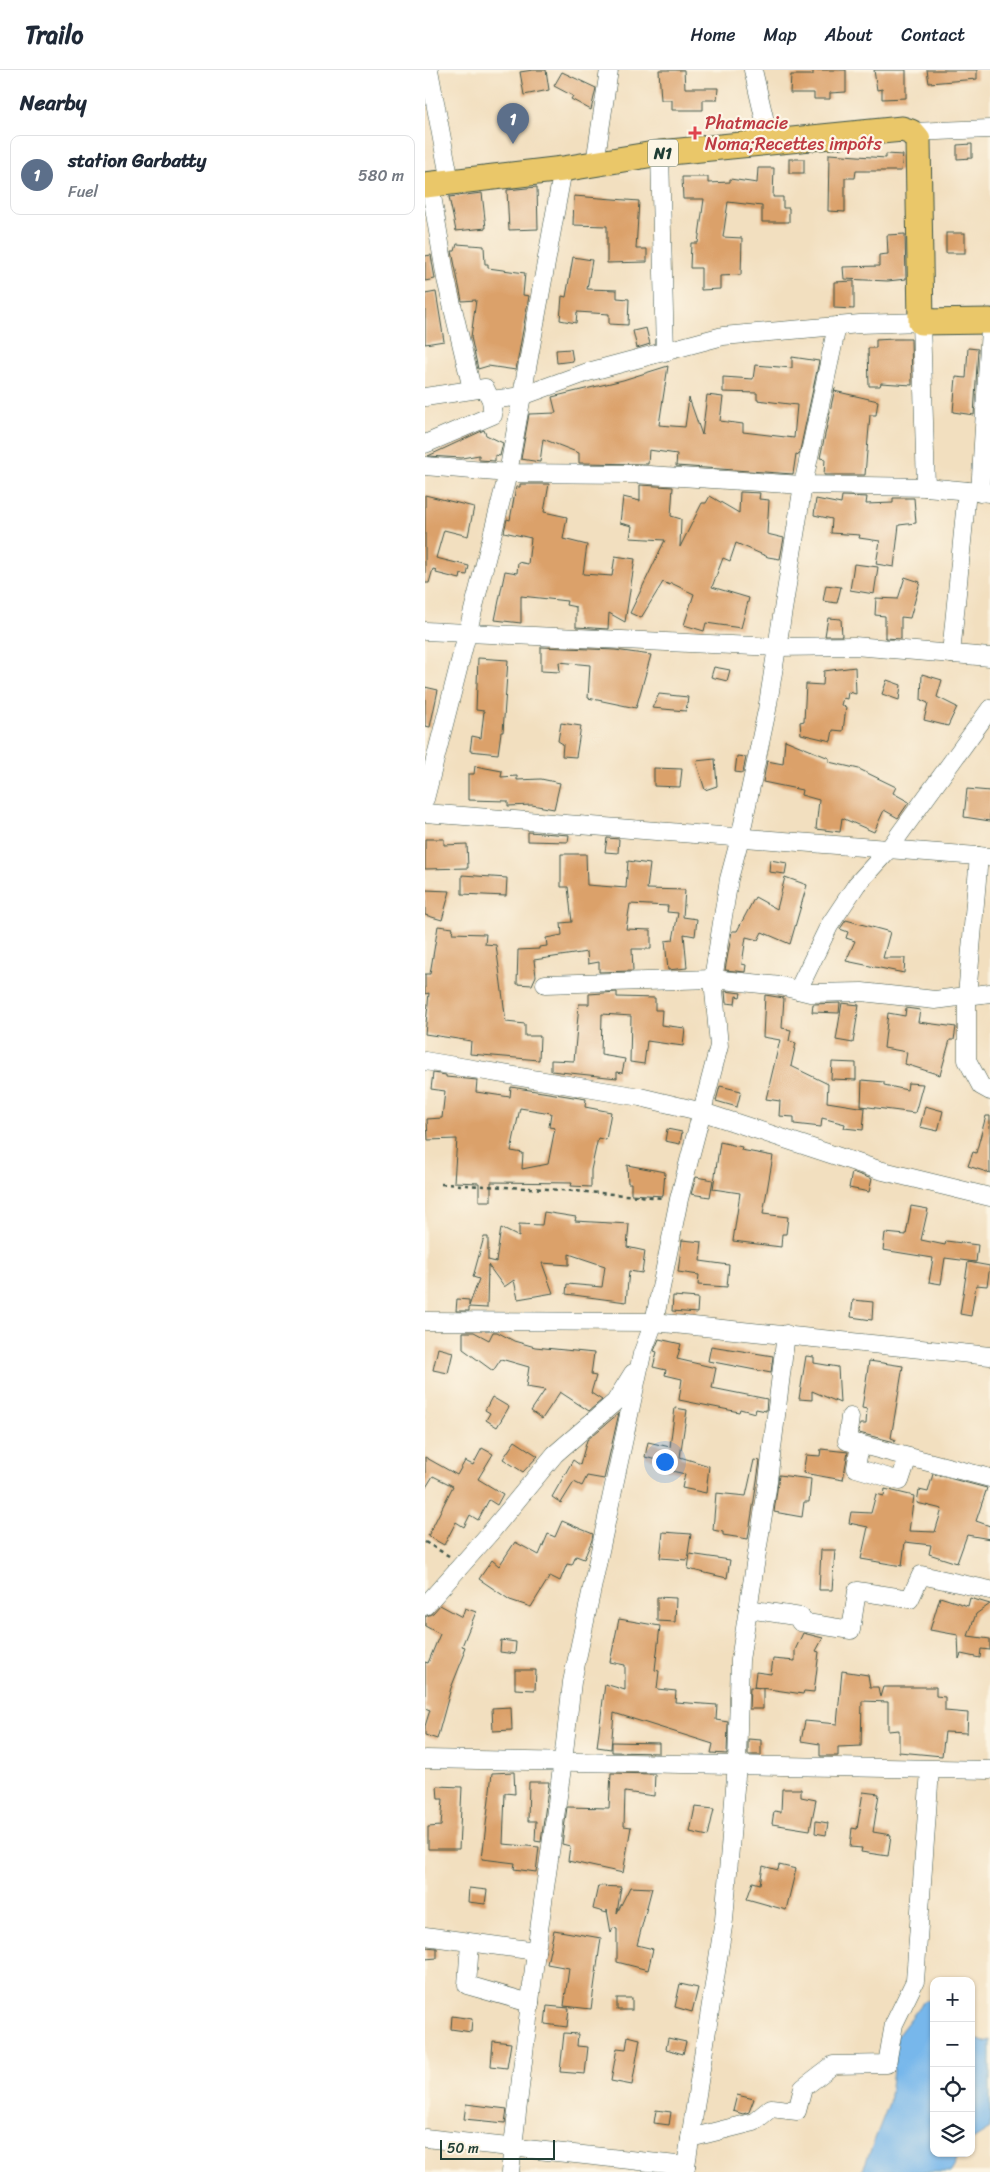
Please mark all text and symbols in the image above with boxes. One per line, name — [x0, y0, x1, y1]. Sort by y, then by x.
text: Trailo — [25, 14, 83, 56]
text: Home — [691, 19, 736, 51]
text: Map — [764, 19, 797, 51]
text: About — [825, 19, 873, 51]
text: Contact — [901, 19, 965, 51]
text: Nearby — [20, 84, 86, 122]
pin: 1 — [497, 103, 529, 144]
place label: Phatmacie Noma;Recettes impôts — [705, 107, 883, 160]
marker: Phatmacie Noma;Recettes impôts — [689, 127, 701, 139]
road number: N1 — [648, 140, 678, 166]
text: station Garbatty — [68, 144, 206, 177]
text: 1 — [34, 161, 40, 190]
text: 580 m — [358, 161, 404, 190]
text: Fuel — [68, 177, 98, 206]
your location — [652, 1449, 678, 1475]
map controls — [930, 1977, 975, 2157]
button: + — [930, 1977, 975, 2022]
button: − — [930, 2022, 975, 2067]
button: locate — [930, 2067, 975, 2112]
button: layers — [930, 2112, 975, 2157]
text: 50 m — [447, 2136, 479, 2161]
scale bar — [440, 2137, 555, 2160]

